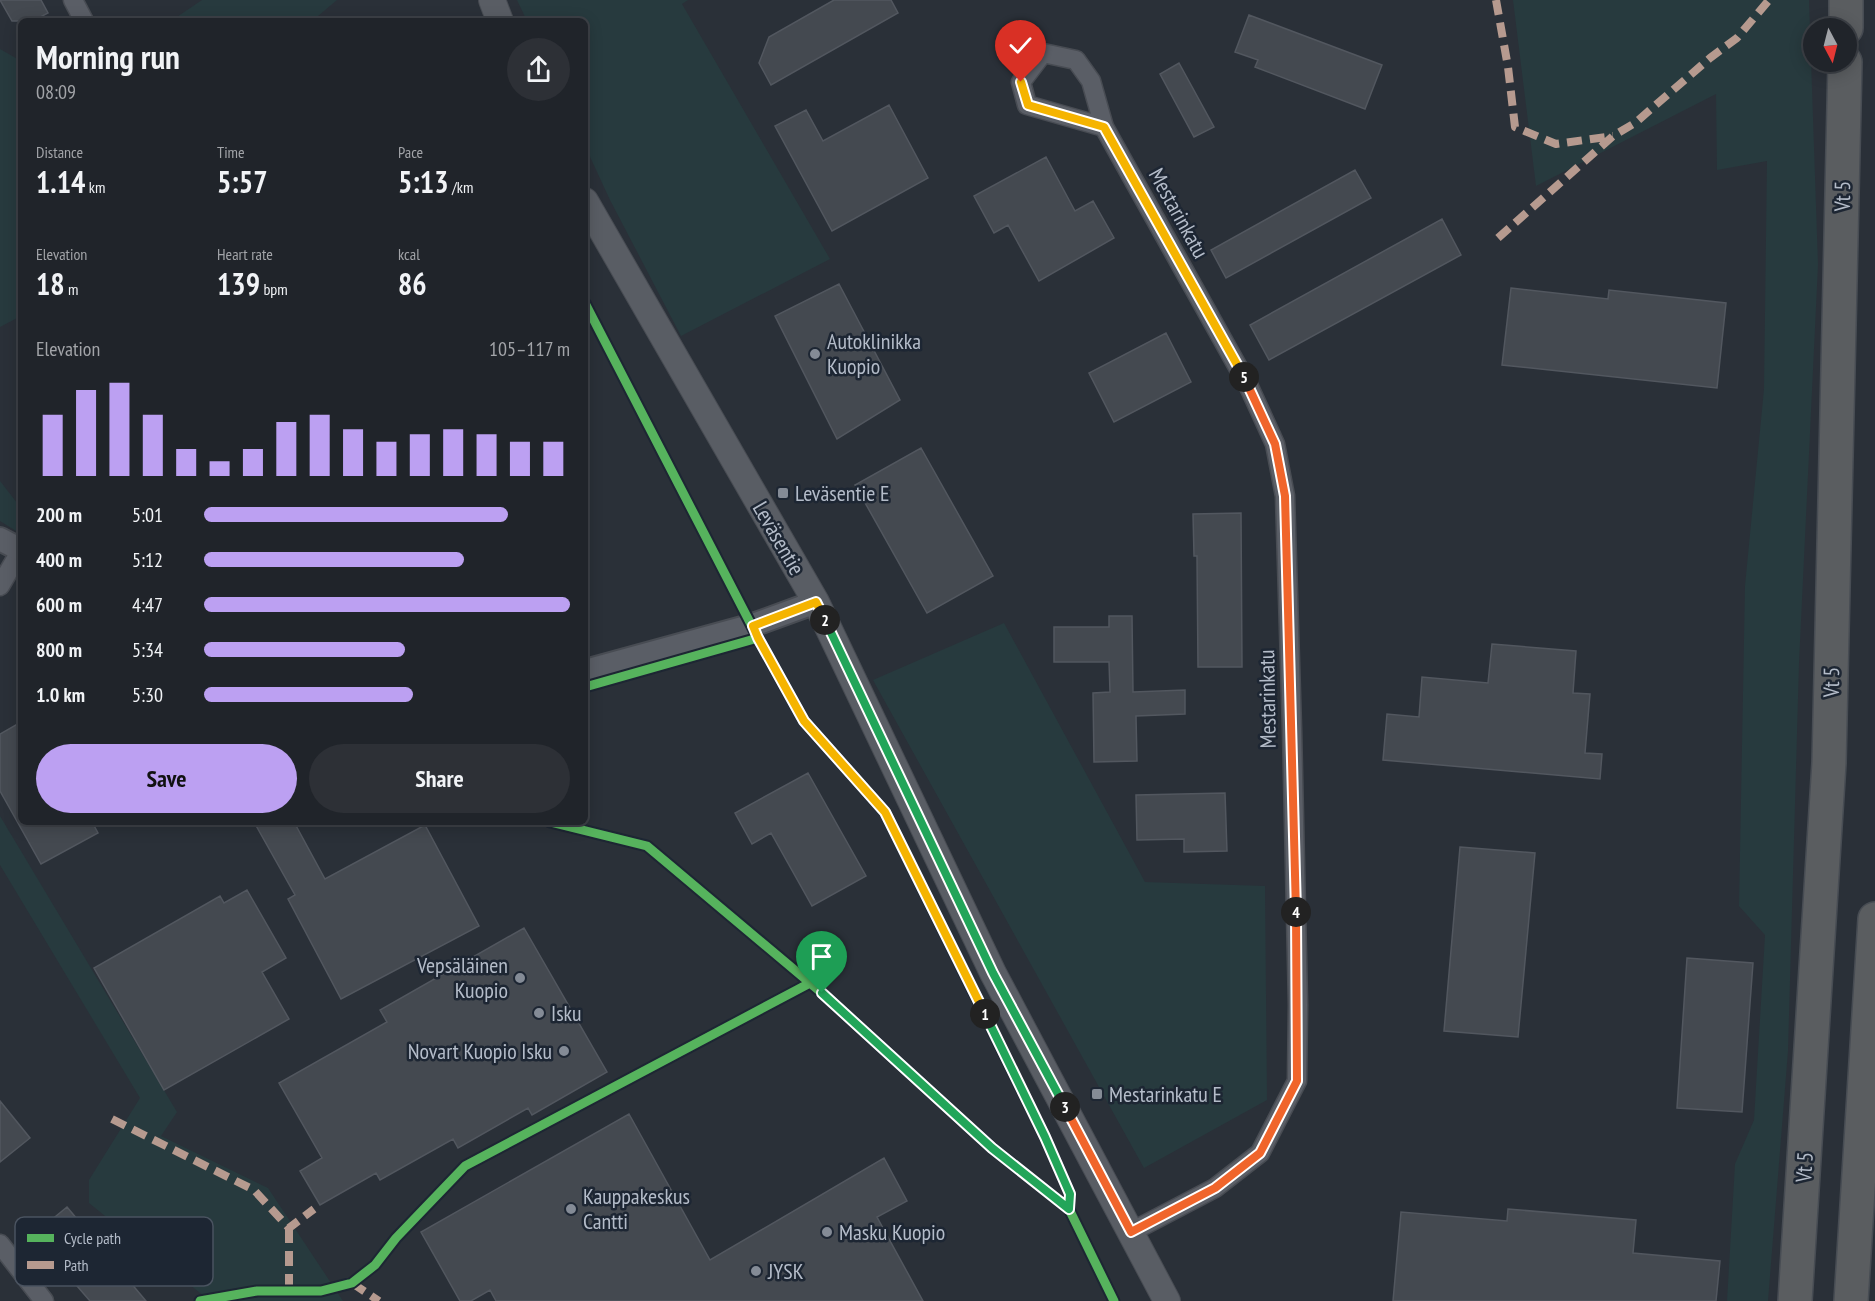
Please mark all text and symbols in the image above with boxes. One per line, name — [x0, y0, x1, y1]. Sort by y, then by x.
north arrow — [1803, 18, 1857, 72]
map controls — [1803, 18, 1857, 72]
pin — [995, 20, 1046, 82]
icon: check — [1004, 29, 1037, 62]
text: Morning run — [36, 35, 180, 78]
button: share — [507, 38, 570, 101]
text: 08:09 — [36, 79, 76, 105]
text: Distance — [36, 142, 83, 162]
text: Time — [217, 142, 245, 162]
text: Pace — [398, 142, 423, 162]
text: 1.14 — [36, 162, 85, 201]
text: 5:57 — [217, 162, 268, 201]
text: 5:13 — [398, 162, 449, 201]
street label: Mestarinkatu — [1143, 163, 1215, 263]
text: km — [85, 177, 105, 197]
text: /km — [449, 177, 473, 197]
street label: Vt 5 — [1828, 180, 1856, 213]
text: Elevation — [36, 244, 87, 264]
text: Heart rate — [217, 244, 273, 264]
text: kcal — [398, 244, 420, 264]
text: 18 — [36, 264, 65, 303]
text: 139 — [217, 264, 260, 303]
text: 86 — [398, 264, 427, 303]
text: m — [65, 279, 79, 299]
text: bpm — [260, 279, 288, 299]
place label: Autoklinikka Kuopio — [827, 327, 921, 380]
text: Elevation — [36, 336, 100, 362]
text: 105–117 m — [489, 336, 570, 362]
marker: Autoklinikka Kuopio — [808, 347, 822, 361]
pin: 5 — [1229, 362, 1259, 392]
text: 5 — [1240, 367, 1248, 387]
place label: Leväsentie E — [795, 479, 889, 507]
marker: Leväsentie E — [776, 486, 790, 500]
street label: Leväsentie — [747, 496, 811, 580]
text: 200 m — [36, 502, 82, 528]
text: 5:01 — [132, 502, 163, 528]
text: 400 m — [36, 547, 82, 573]
text: 5:12 — [132, 547, 163, 573]
text: 600 m — [36, 592, 82, 618]
text: 4:47 — [132, 592, 163, 618]
pin: 2 — [810, 605, 840, 635]
text: 2 — [821, 610, 829, 630]
text: 800 m — [36, 637, 82, 663]
text: 5:34 — [132, 637, 163, 663]
street label: Mestarinkatu — [1252, 649, 1282, 749]
street label: Vt 5 — [1817, 666, 1845, 699]
text: 1.0 km — [36, 682, 85, 708]
text: 5:30 — [132, 682, 163, 708]
button: Save — [36, 744, 297, 813]
button: Share — [309, 744, 570, 813]
pin: 4 — [1281, 897, 1311, 927]
text: 4 — [1292, 902, 1300, 922]
pin — [796, 931, 847, 993]
icon: arrive — [805, 940, 838, 973]
place label: Vepsäläinen Kuopio — [416, 951, 508, 1004]
marker: Vepsäläinen Kuopio — [513, 971, 527, 985]
place label: Isku — [551, 999, 582, 1027]
pin: 1 — [970, 999, 1000, 1029]
text: 1 — [981, 1004, 989, 1024]
marker: Isku — [532, 1006, 546, 1020]
place label: Novart Kuopio Isku — [408, 1037, 552, 1065]
marker: Novart Kuopio Isku — [557, 1044, 571, 1058]
place label: Mestarinkatu E — [1109, 1080, 1222, 1108]
marker: Mestarinkatu E — [1090, 1087, 1104, 1101]
pin: 3 — [1050, 1092, 1080, 1122]
text: 3 — [1061, 1097, 1069, 1117]
street label: Vt 5 — [1789, 1151, 1819, 1184]
place label: Kauppakeskus Cantti — [583, 1182, 690, 1235]
marker: Kauppakeskus Cantti — [564, 1202, 578, 1216]
legend — [15, 1217, 213, 1286]
place label: Masku Kuopio — [839, 1218, 945, 1246]
marker: Masku Kuopio — [820, 1225, 834, 1239]
text: Cycle path — [64, 1228, 121, 1248]
text: Path — [64, 1255, 89, 1275]
place label: JYSK — [767, 1257, 804, 1285]
marker: JYSK — [749, 1264, 763, 1278]

